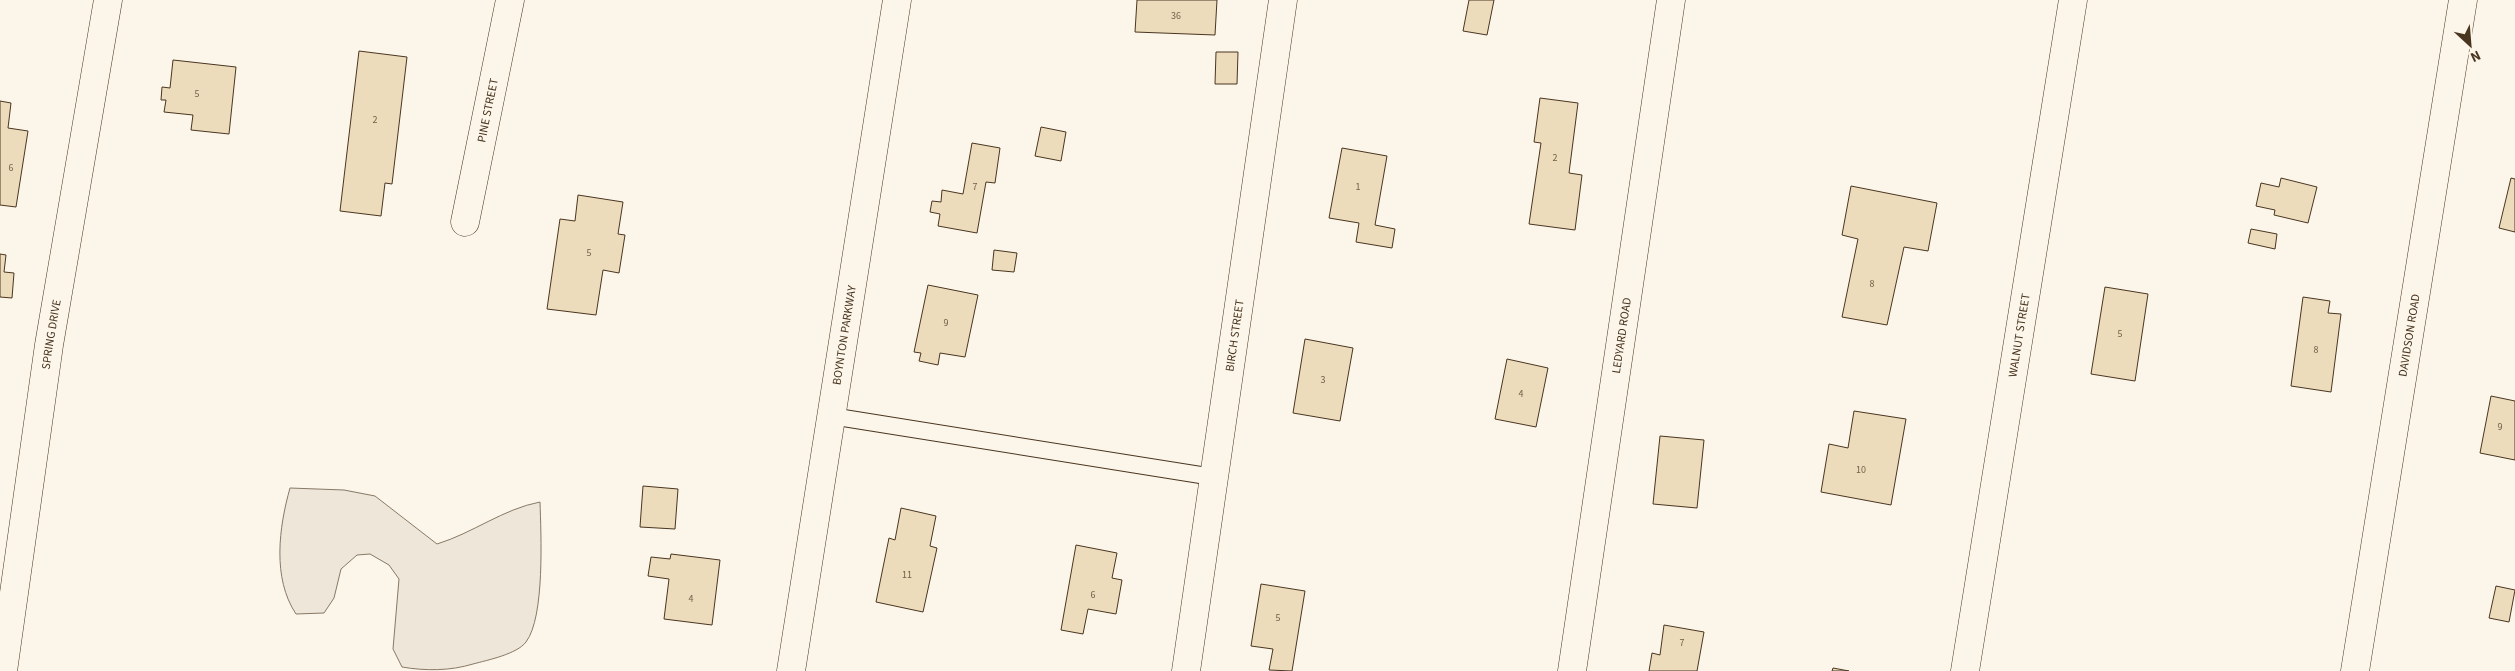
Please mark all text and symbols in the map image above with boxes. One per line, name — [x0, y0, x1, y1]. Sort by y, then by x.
house number: 36 — [1171, 9, 1181, 23]
north arrow — [2445, 20, 2495, 70]
text: N — [2467, 45, 2484, 67]
street label: PINE STREET — [473, 76, 503, 144]
house number: 5 — [195, 87, 200, 101]
house number: 2 — [373, 113, 378, 127]
house number: 2 — [1553, 151, 1558, 165]
house number: 6 — [9, 161, 14, 175]
house number: 7 — [973, 180, 978, 194]
house number: 1 — [1356, 180, 1361, 194]
house number: 5 — [587, 246, 592, 260]
house number: 8 — [1870, 277, 1875, 291]
street label: BOYNTON PARKWAY — [828, 284, 860, 386]
street label: WALNUT STREET — [2004, 292, 2034, 378]
street label: DAVIDSON ROAD — [2394, 293, 2424, 378]
street label: LEDYARD ROAD — [1607, 296, 1635, 375]
street label: SPRING DRIVE — [37, 298, 65, 371]
street label: BIRCH STREET — [1221, 298, 1248, 373]
house number: 9 — [944, 316, 949, 330]
house number: 5 — [2118, 327, 2123, 341]
house number: 8 — [2314, 343, 2319, 357]
house number: 3 — [1321, 373, 1326, 387]
house number: 4 — [1519, 387, 1524, 401]
house number: 9 — [2498, 420, 2503, 434]
house number: 10 — [1856, 463, 1866, 477]
house number: 11 — [902, 568, 912, 582]
house number: 6 — [1091, 588, 1096, 602]
house number: 4 — [689, 592, 694, 606]
house number: 5 — [1276, 611, 1281, 625]
house number: 7 — [1680, 636, 1685, 650]

